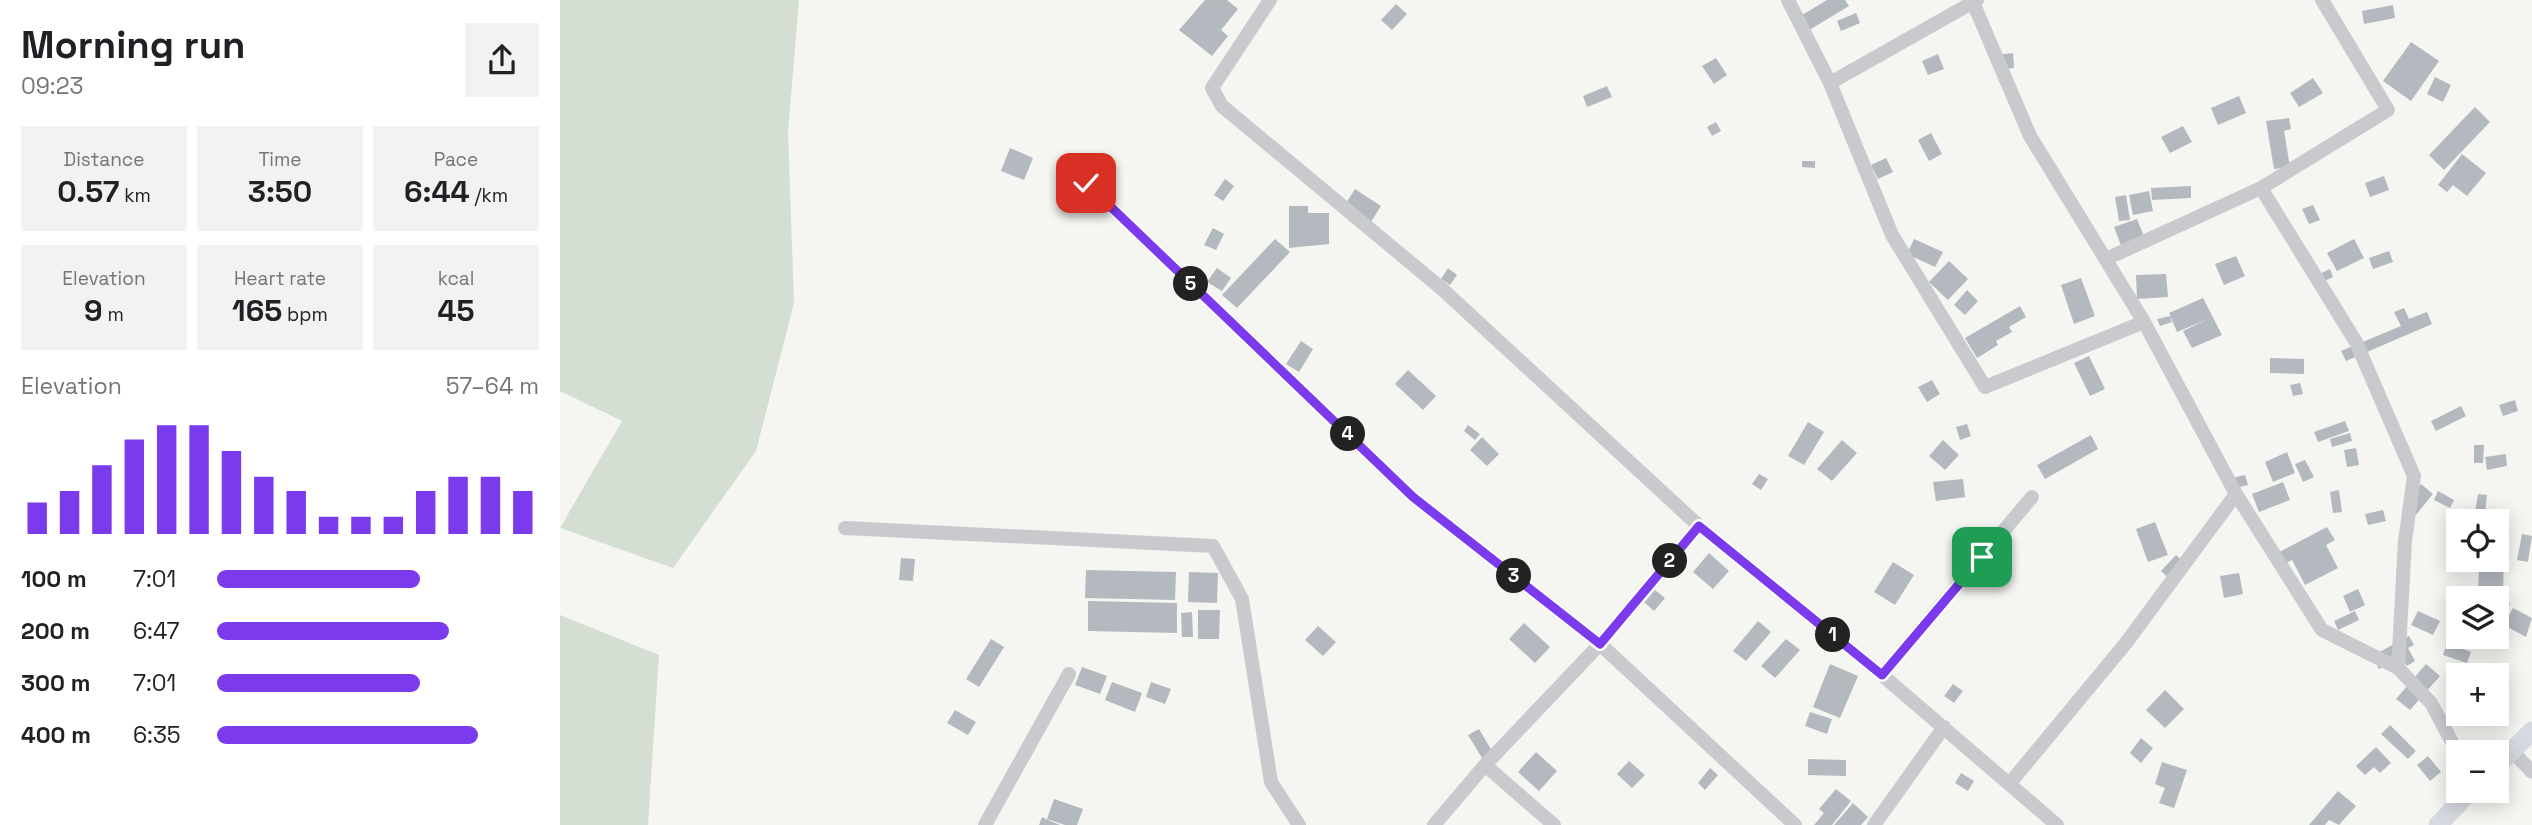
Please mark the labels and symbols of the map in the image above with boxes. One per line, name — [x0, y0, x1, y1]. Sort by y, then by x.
pin — [1056, 153, 1116, 213]
pin: 5 — [1174, 266, 1208, 302]
pin: 4 — [1330, 416, 1366, 452]
pin — [1952, 527, 2012, 587]
pin: 2 — [1652, 544, 1688, 578]
pin: 3 — [1496, 558, 1532, 594]
pin: 1 — [1816, 618, 1850, 652]

